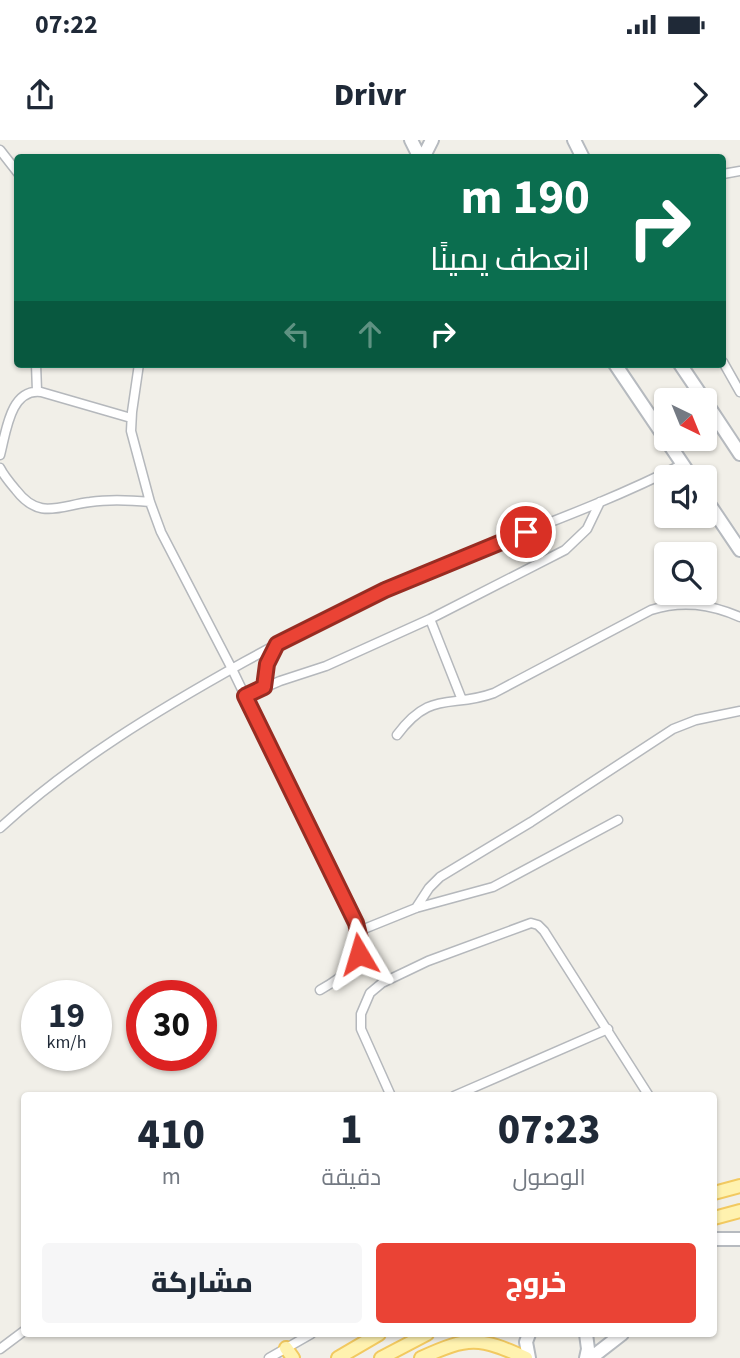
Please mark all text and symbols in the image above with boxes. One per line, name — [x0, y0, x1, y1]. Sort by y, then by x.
text: 07:22 — [35, 6, 98, 43]
text: Drivr — [334, 72, 406, 118]
icon: share — [21, 76, 59, 114]
icon: forward — [681, 76, 719, 114]
text: 190 m — [461, 163, 590, 233]
icon: right — [614, 182, 705, 273]
text: انعطف يمينًا — [430, 237, 590, 283]
icon: left — [278, 315, 316, 353]
icon: ahead — [351, 315, 389, 353]
icon: right — [424, 315, 462, 353]
north arrow — [654, 388, 718, 452]
map controls — [654, 388, 717, 605]
button: sound — [654, 465, 717, 528]
pin — [496, 502, 556, 562]
icon: arrive — [507, 513, 545, 551]
button: search — [654, 542, 717, 605]
position arrow — [322, 917, 396, 991]
speed limit sign: 30 — [126, 980, 217, 1071]
text: 19 — [48, 991, 85, 1041]
text: km/h — [47, 1030, 86, 1055]
text: 1 — [340, 1100, 363, 1160]
text: 07:23 — [498, 1100, 600, 1160]
text: 410 — [138, 1105, 205, 1165]
text: m — [162, 1160, 181, 1193]
text: دقيقة — [321, 1161, 381, 1194]
text: الوصول — [512, 1161, 586, 1194]
button: مشاركة — [42, 1243, 362, 1323]
button: خروج — [376, 1243, 696, 1323]

